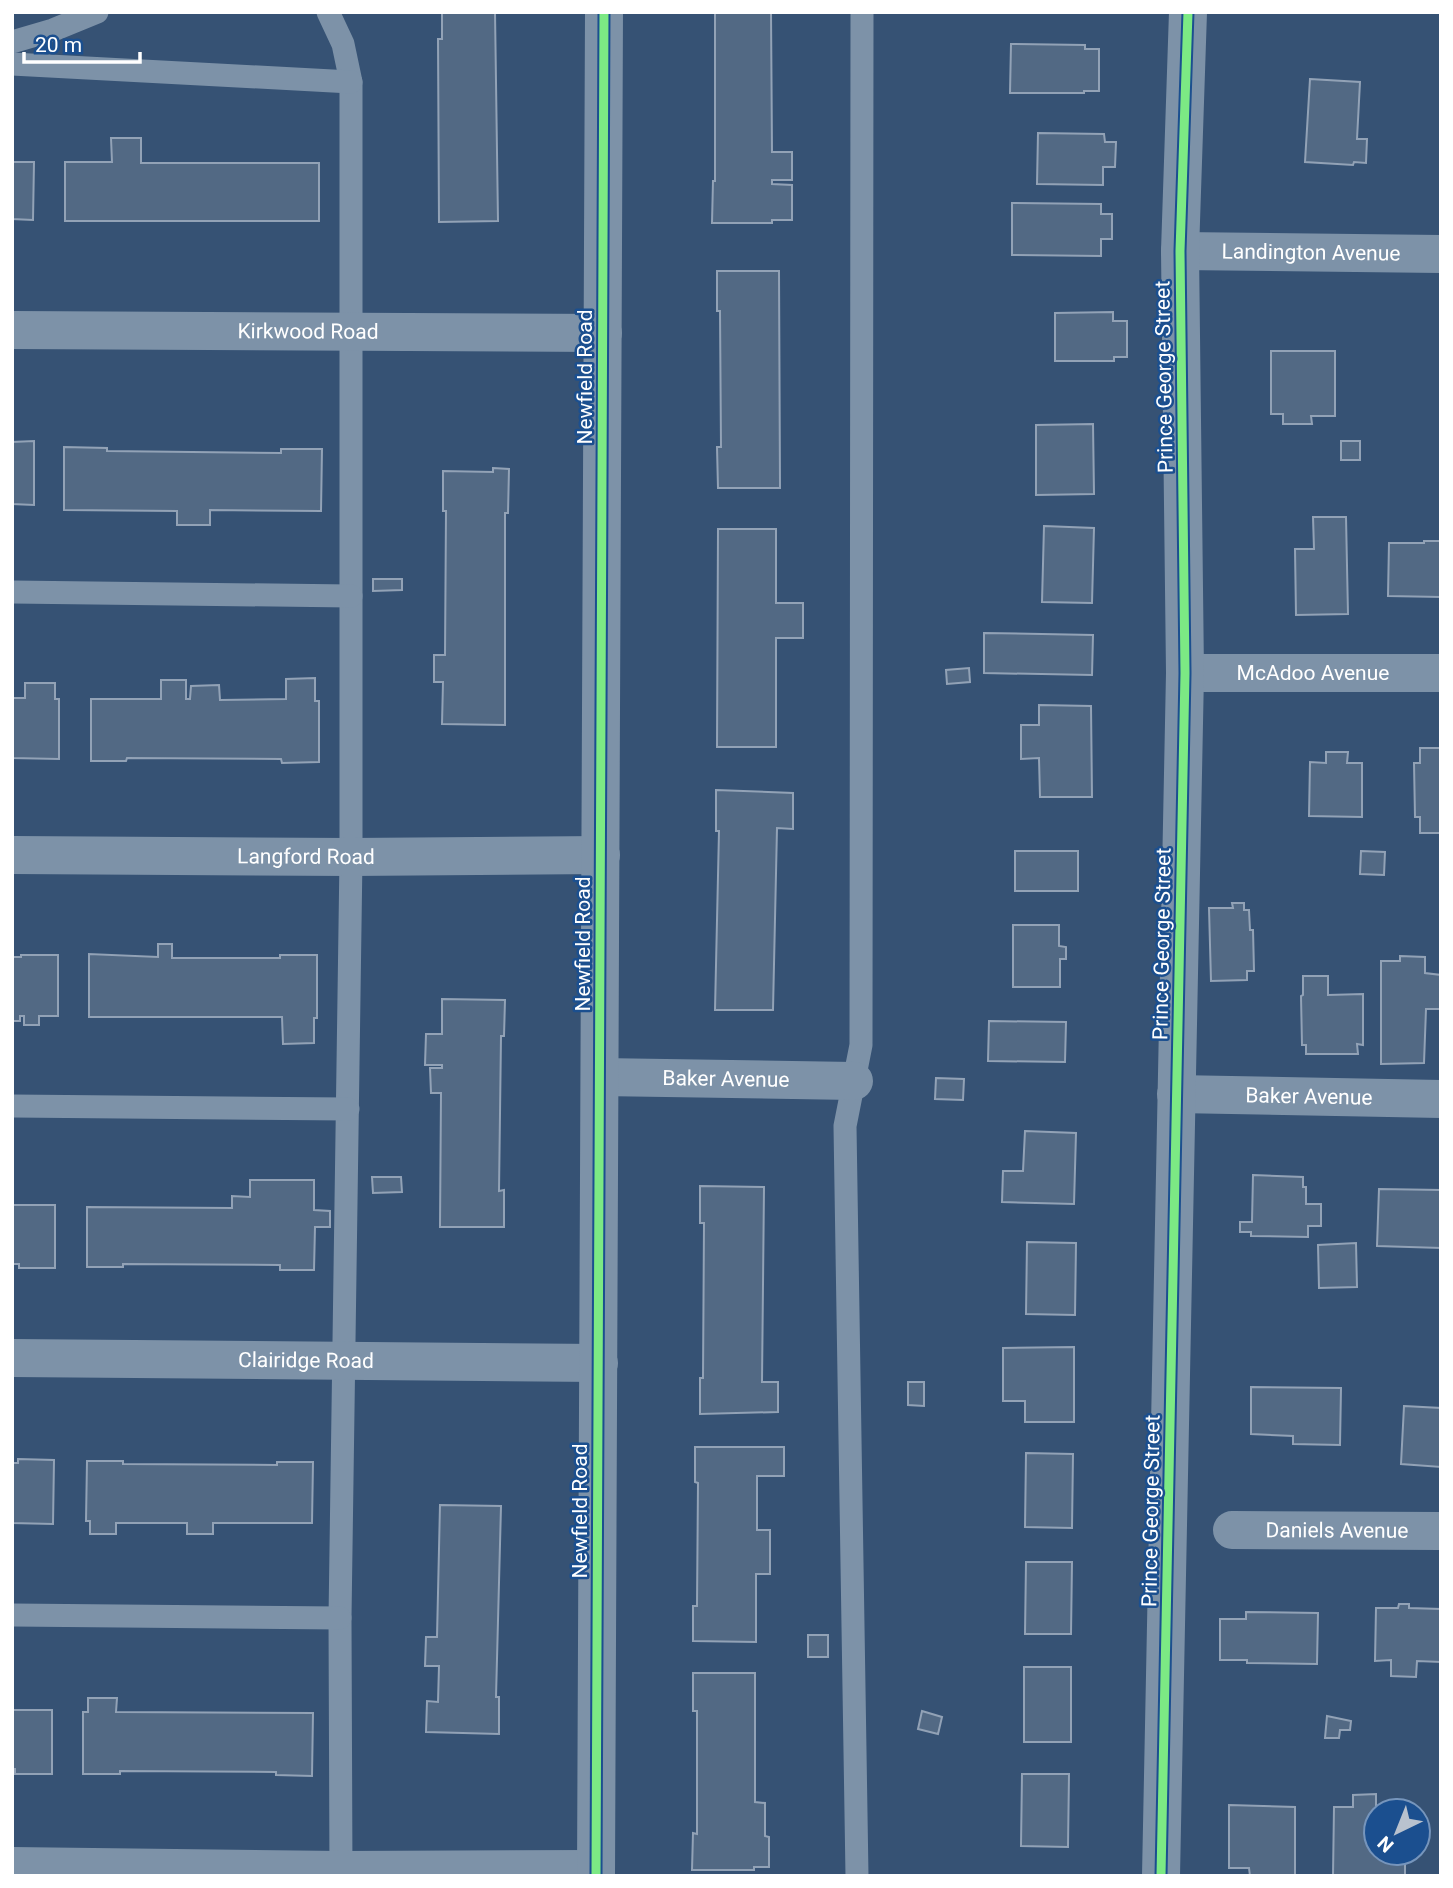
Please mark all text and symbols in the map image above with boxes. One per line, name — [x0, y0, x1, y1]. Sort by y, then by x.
scale bar — [24, 21, 140, 65]
text: 20 m — [35, 33, 82, 57]
street label: Landington Avenue — [1221, 239, 1401, 266]
street label: Prince George Street — [1150, 281, 1178, 473]
street label: Newfield Road — [573, 309, 597, 445]
street label: Kirkwood Road — [237, 319, 379, 344]
street label: McAdoo Avenue — [1237, 661, 1389, 685]
street label: Langford Road — [237, 844, 375, 869]
street label: Prince George Street — [1148, 848, 1176, 1040]
street label: Newfield Road — [571, 876, 595, 1012]
street label: Baker Avenue — [662, 1066, 790, 1092]
street label: Baker Avenue — [1245, 1083, 1373, 1110]
street label: Clairidge Road — [238, 1348, 374, 1373]
street label: Prince George Street — [1137, 1415, 1165, 1607]
street label: Newfield Road — [568, 1443, 592, 1579]
street label: Daniels Avenue — [1265, 1518, 1409, 1543]
north arrow — [1362, 1797, 1432, 1867]
text: N — [1373, 1831, 1398, 1857]

